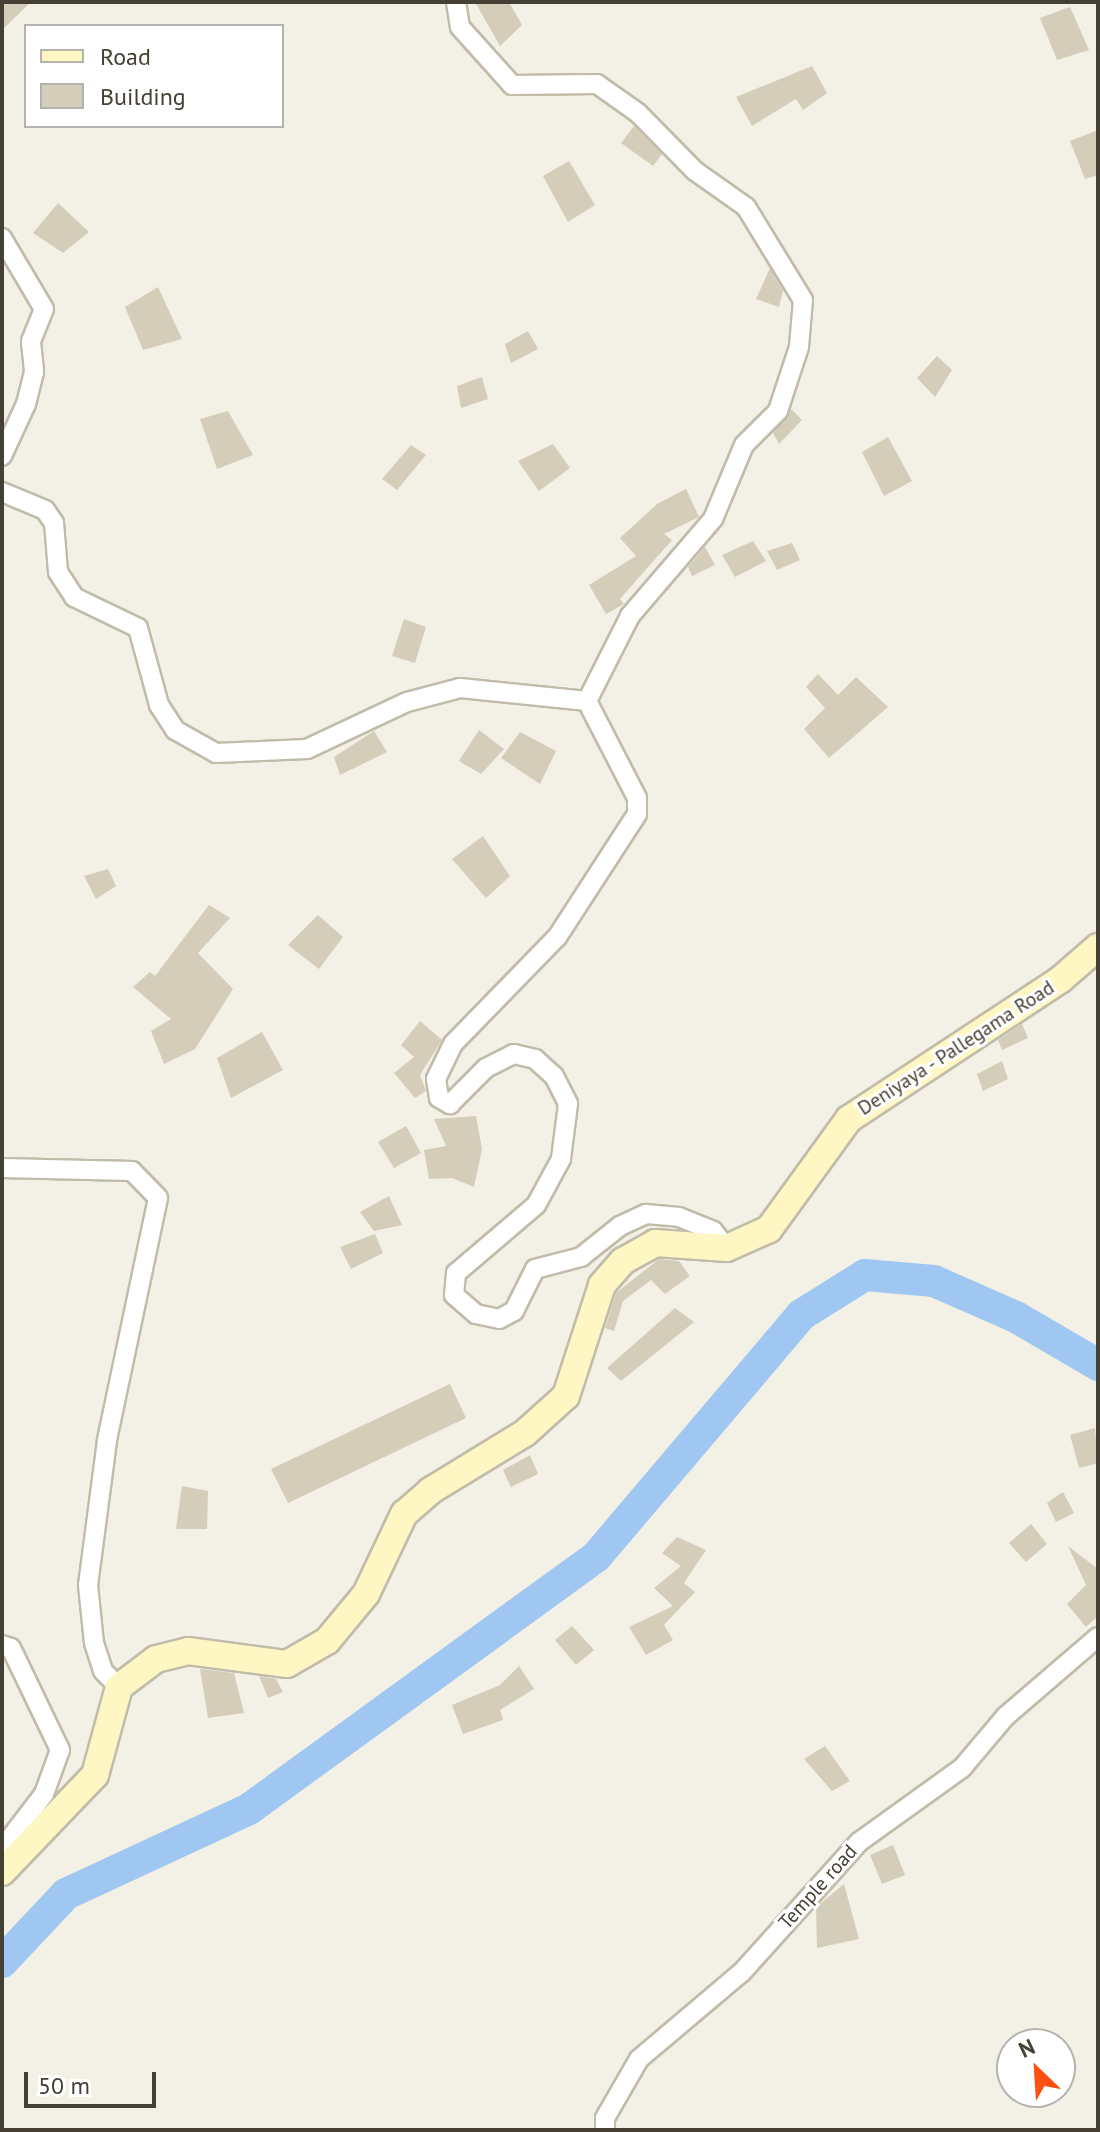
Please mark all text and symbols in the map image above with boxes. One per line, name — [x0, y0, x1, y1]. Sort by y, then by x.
legend — [24, 24, 284, 128]
text: Road — [100, 41, 151, 72]
text: Building — [100, 81, 186, 112]
street label: Deniyaya - Pallegama Road — [852, 975, 1060, 1121]
street label: Temple road — [774, 1840, 862, 1934]
north arrow — [996, 2028, 1076, 2108]
text: N — [1014, 2032, 1039, 2064]
scale bar — [28, 2056, 160, 2106]
text: 50 m — [38, 2070, 90, 2101]

